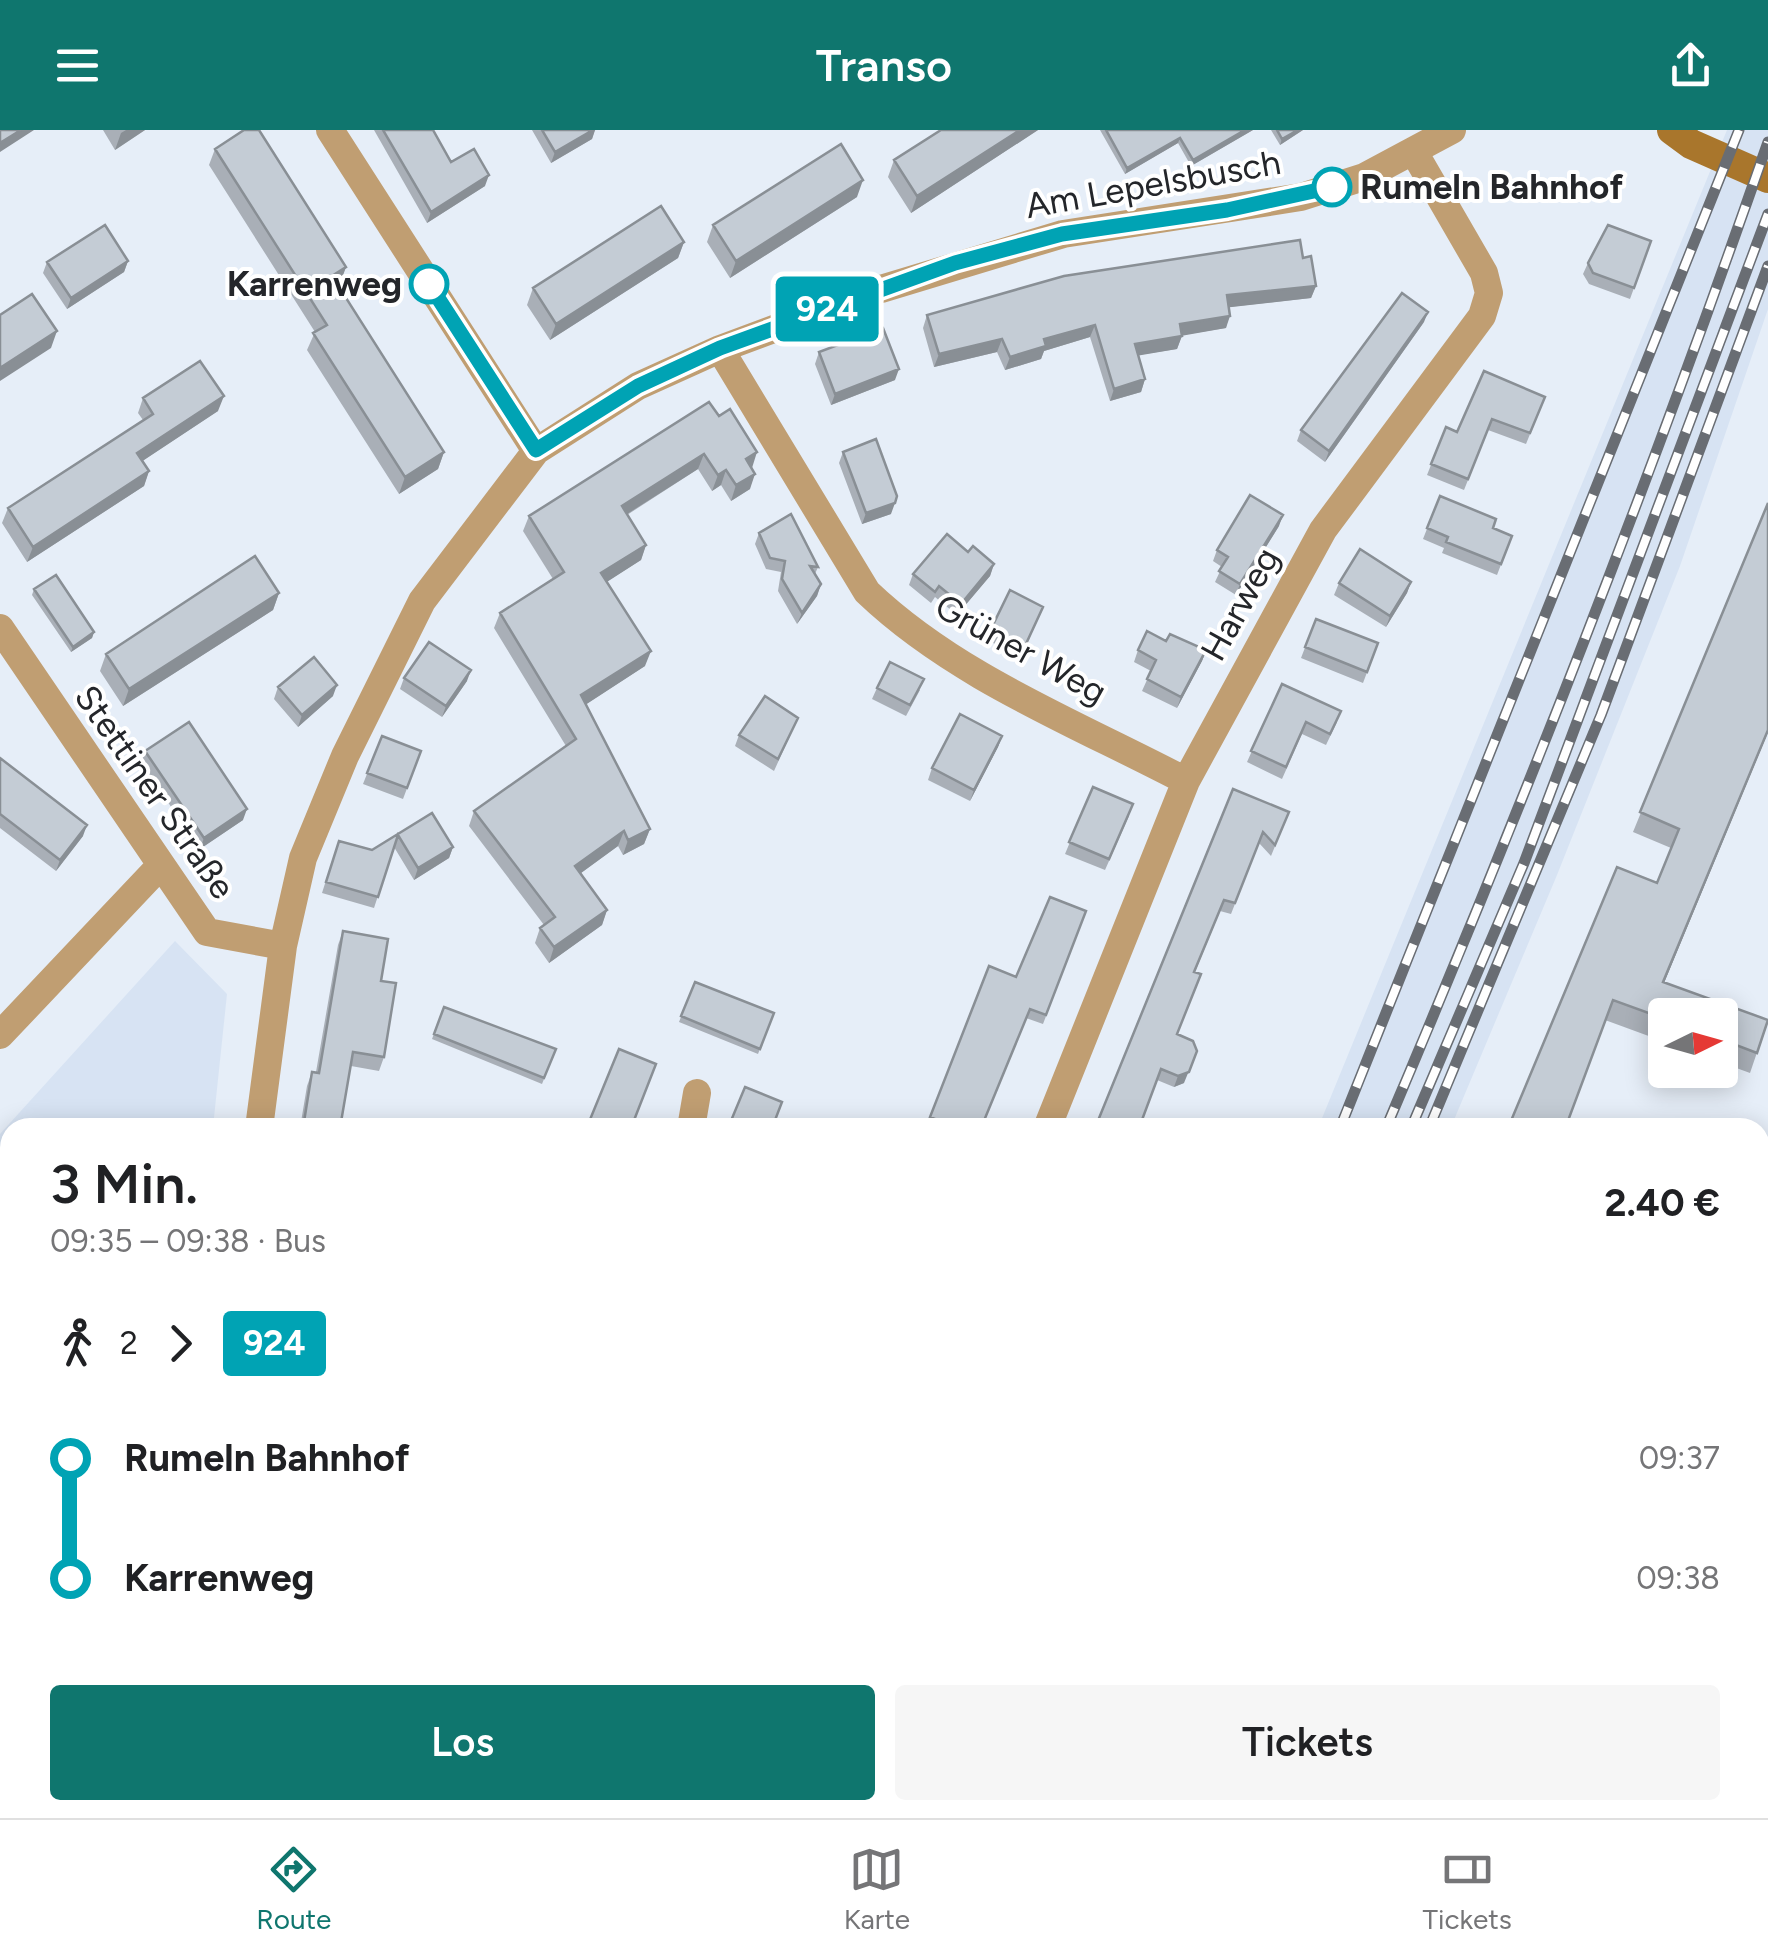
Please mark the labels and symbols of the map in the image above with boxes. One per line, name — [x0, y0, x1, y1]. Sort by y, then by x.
street label: Am Lepelsbusch — [1022, 141, 1284, 227]
place label: Rumeln Bahnhof — [1360, 166, 1623, 208]
marker: Rumeln Bahnhof — [1313, 168, 1351, 206]
place label: Karrenweg — [227, 263, 402, 305]
marker: Karrenweg — [410, 265, 448, 303]
line badge: 924 — [770, 276, 884, 342]
street label: Harweg — [1192, 540, 1288, 668]
street label: Grüner Weg — [928, 585, 1114, 713]
street label: Stettiner Straße — [66, 677, 244, 907]
north arrow — [1648, 998, 1738, 1088]

